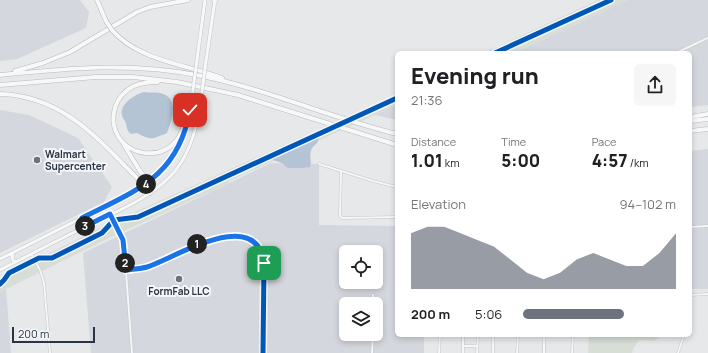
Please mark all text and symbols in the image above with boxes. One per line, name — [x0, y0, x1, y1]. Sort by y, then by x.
text: Evening run — [411, 61, 539, 91]
button: share — [634, 64, 676, 106]
text: 21:36 — [411, 91, 443, 109]
pin — [173, 93, 207, 127]
icon: check — [179, 99, 201, 121]
text: Distance — [411, 134, 456, 149]
text: Time — [501, 134, 526, 149]
text: Pace — [592, 134, 617, 149]
place label: Walmart Supercenter — [45, 147, 106, 173]
text: 1.01 — [411, 149, 443, 172]
text: 5:00 — [501, 149, 540, 172]
text: 4:57 — [592, 149, 627, 172]
marker: Walmart Supercenter — [32, 155, 42, 165]
text: km — [443, 155, 460, 170]
text: /km — [627, 155, 649, 170]
pin: 4 — [136, 174, 156, 194]
text: 4 — [143, 176, 149, 191]
text: Elevation — [411, 195, 466, 213]
text: 94–102 m — [619, 195, 676, 213]
pin: 3 — [75, 216, 95, 236]
text: 3 — [82, 218, 88, 233]
pin: 1 — [187, 234, 207, 254]
text: 1 — [195, 236, 199, 251]
map controls — [339, 245, 383, 341]
button: locate — [339, 245, 383, 289]
pin — [247, 246, 281, 280]
icon: arrive — [253, 252, 275, 274]
pin: 2 — [115, 253, 135, 273]
text: 2 — [122, 255, 128, 270]
marker: FormFab LLC — [174, 274, 184, 284]
place label: FormFab LLC — [148, 284, 210, 298]
button: layers — [339, 297, 383, 341]
text: 200 m — [411, 305, 450, 323]
text: 5:06 — [475, 305, 502, 323]
scale bar — [12, 325, 95, 344]
text: 200 m — [18, 326, 49, 341]

